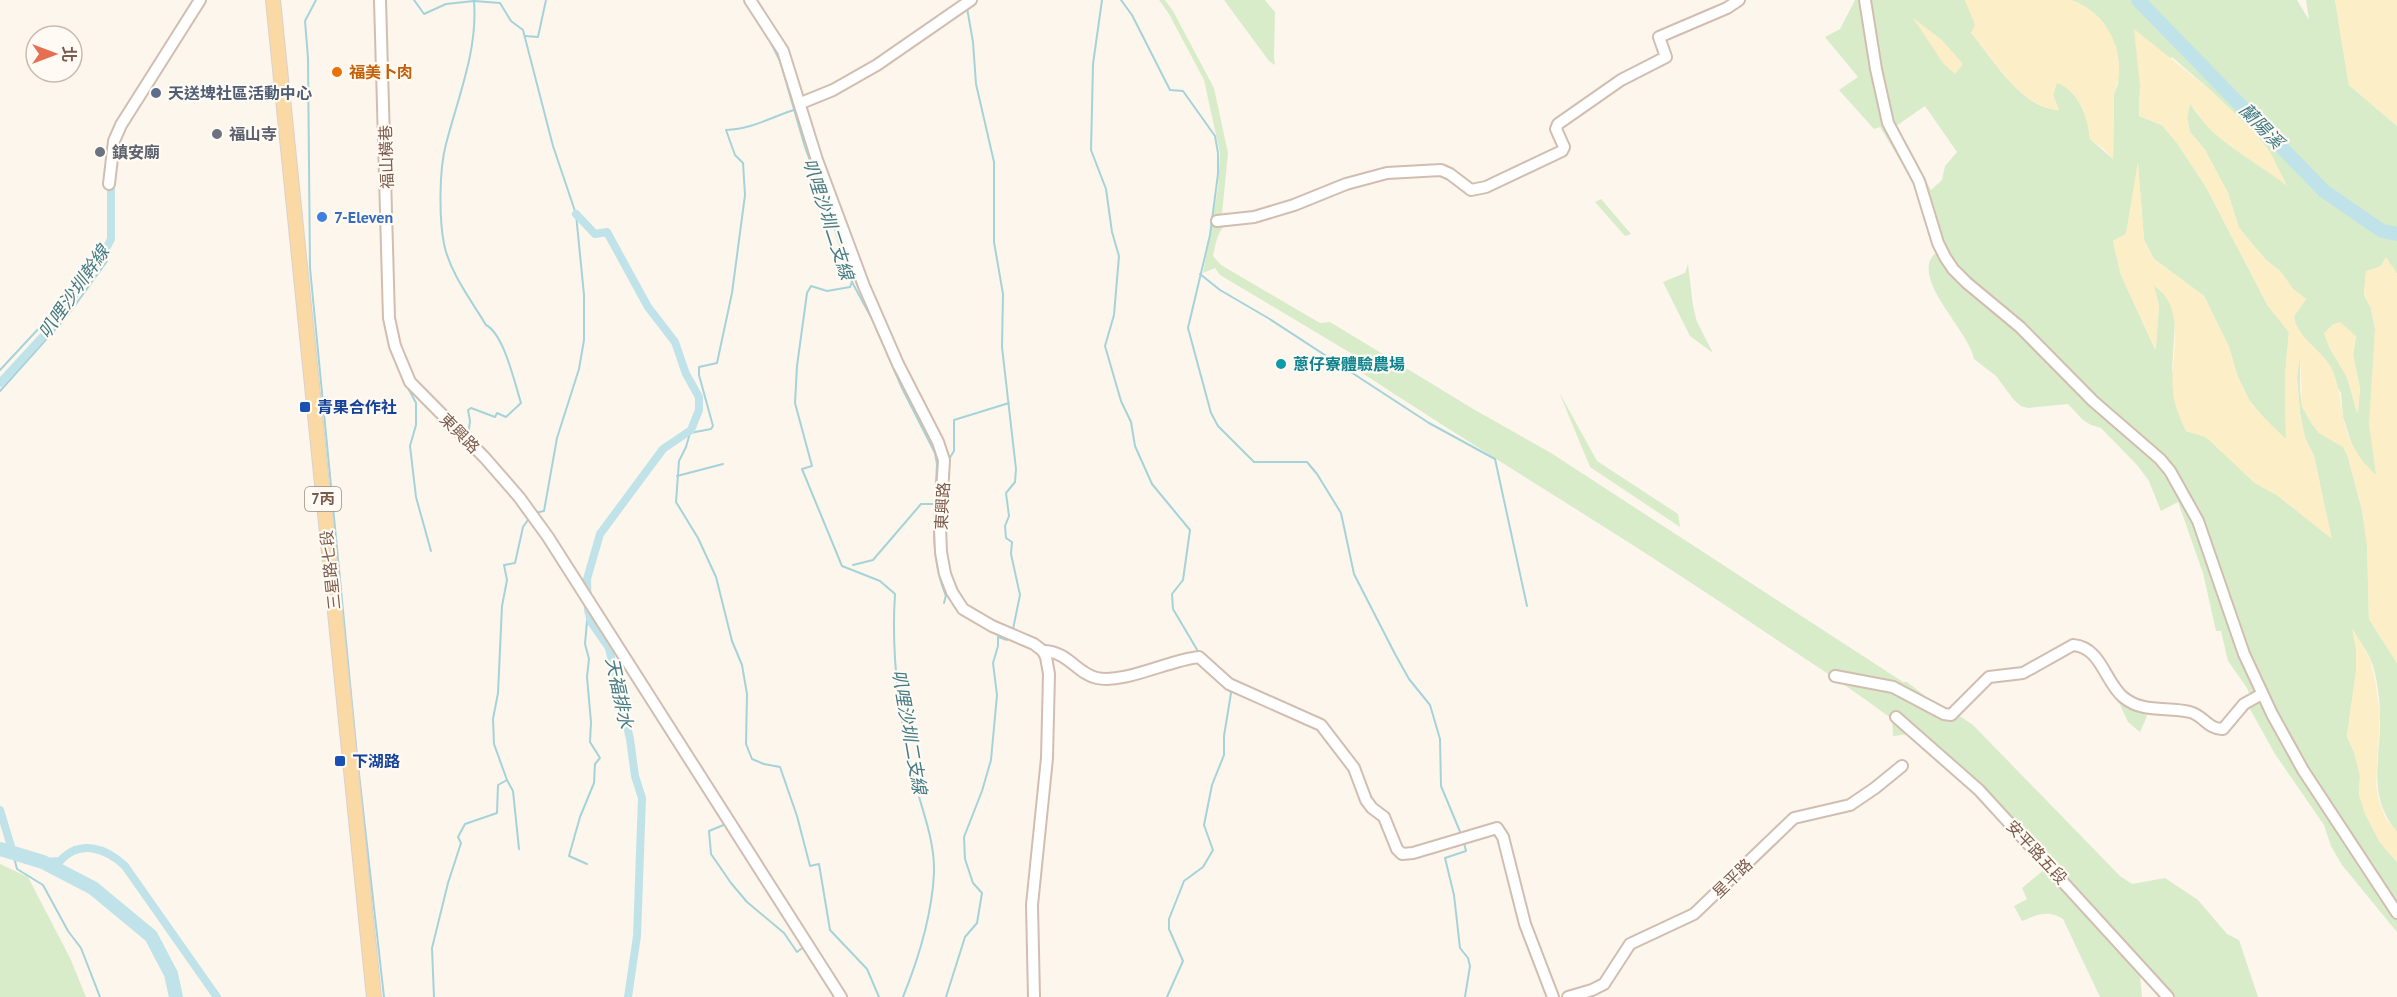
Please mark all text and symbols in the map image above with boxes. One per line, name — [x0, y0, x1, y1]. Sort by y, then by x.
north arrow — [24, 24, 84, 84]
text: 北 — [59, 46, 79, 62]
place label: 福美卜肉 — [349, 62, 413, 82]
marker: 福美卜肉 — [330, 65, 344, 79]
place label: 天送埤社區活動中心 — [168, 83, 312, 103]
marker: 天送埤社區活動中心 — [149, 86, 163, 100]
water label: 蘭陽溪 — [2234, 98, 2290, 155]
place label: 福山寺 — [229, 124, 277, 144]
street label: 福山橫巷 — [375, 125, 397, 189]
marker: 福山寺 — [210, 127, 224, 141]
place label: 鎮安廟 — [112, 142, 160, 162]
marker: 鎮安廟 — [93, 145, 107, 159]
water label: 叭哩沙圳二支線 — [798, 155, 859, 284]
place label: 7-Eleven — [334, 207, 393, 227]
marker: 7-Eleven — [315, 210, 329, 224]
water label: 叭哩沙圳幹線 — [33, 239, 115, 343]
place label: 蔥仔寮體驗農場 — [1293, 354, 1405, 374]
marker: 蔥仔寮體驗農場 — [1274, 357, 1288, 371]
place label: 青果合作社 — [317, 397, 397, 417]
marker: 青果合作社 — [298, 400, 312, 414]
street label: 東興路 — [436, 409, 484, 457]
street label: 東興路 — [931, 482, 953, 530]
road number: 7丙 — [305, 487, 341, 511]
street label: 三星路七段 — [316, 529, 344, 611]
water label: 天福排水 — [601, 655, 638, 731]
water label: 叭哩沙圳二支線 — [887, 668, 932, 798]
place label: 下湖路 — [352, 751, 400, 771]
marker: 下湖路 — [333, 754, 347, 768]
street label: 安平路五段 — [2002, 816, 2072, 888]
street label: 星平路 — [1708, 854, 1756, 902]

